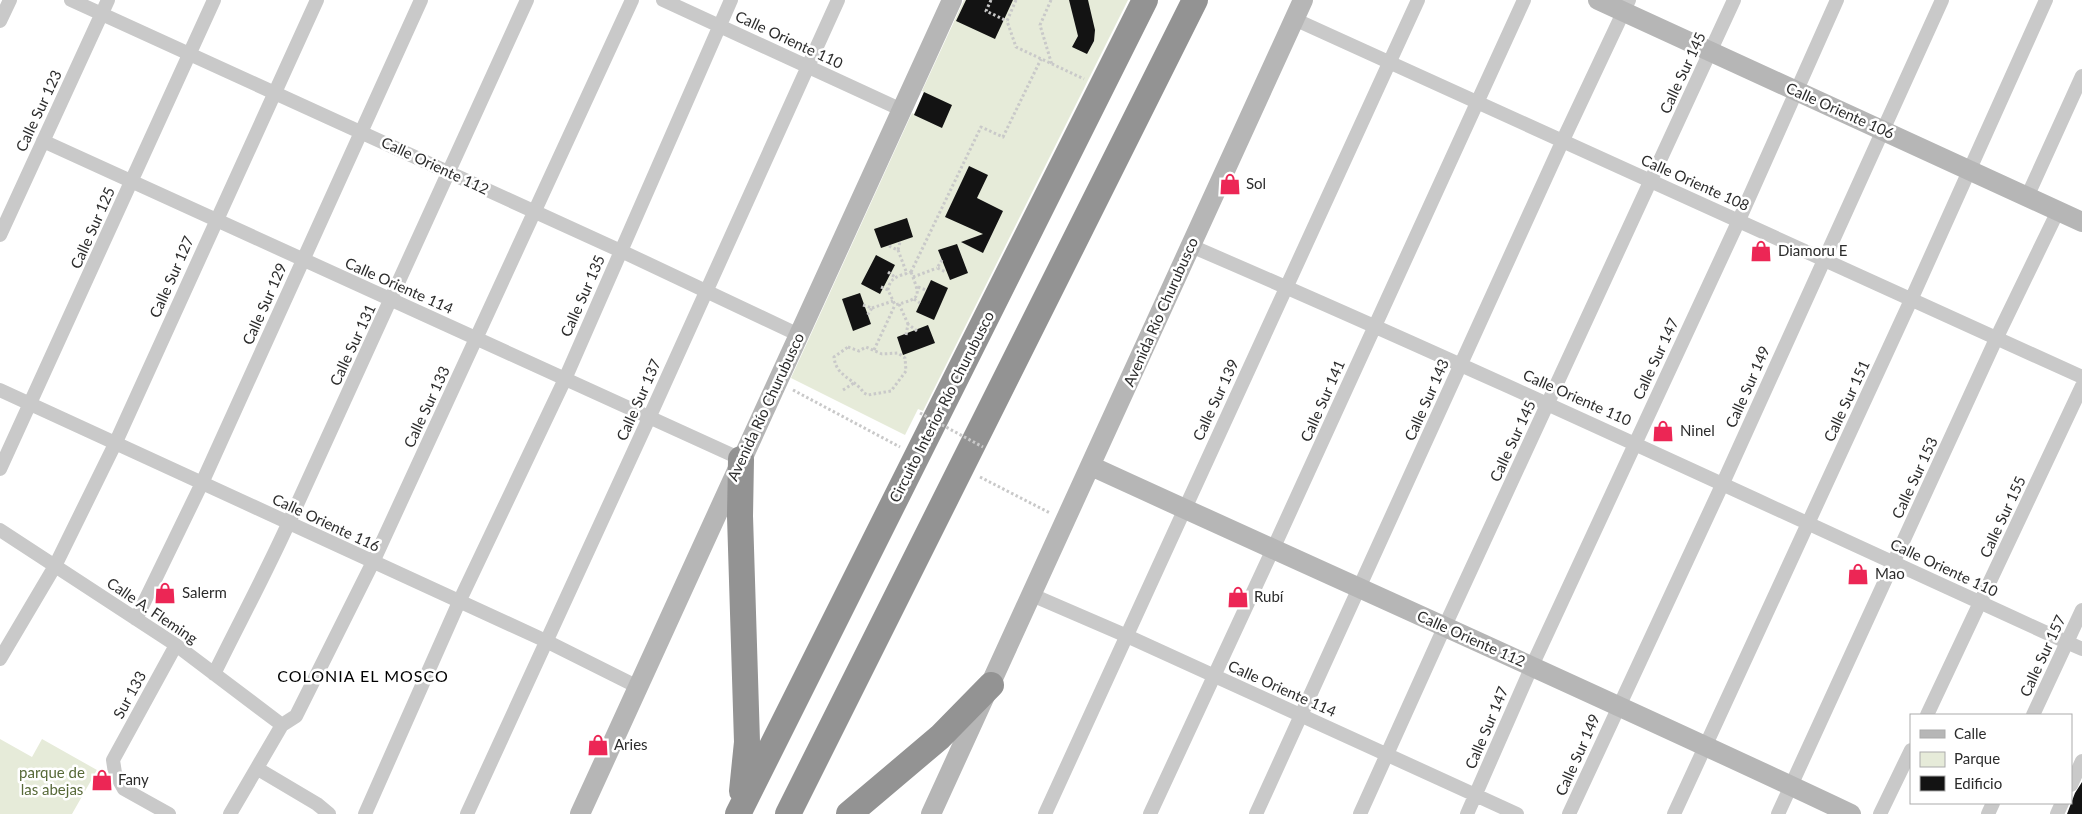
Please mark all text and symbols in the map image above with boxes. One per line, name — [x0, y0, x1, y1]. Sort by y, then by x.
street label: Calle Oriente 110 — [733, 6, 846, 72]
street label: Calle Sur 145 — [1655, 29, 1709, 116]
street label: Calle Sur 123 — [11, 67, 65, 154]
street label: Calle Oriente 106 — [1783, 78, 1898, 142]
street label: Calle Oriente 112 — [379, 132, 492, 198]
street label: Calle Oriente 108 — [1638, 150, 1752, 214]
shop icon: Sol — [1217, 171, 1243, 197]
place label: Sol — [1246, 174, 1266, 192]
street label: Calle Sur 125 — [66, 184, 118, 271]
street label: Calle Sur 127 — [145, 233, 197, 320]
street label: Avenida Río Churubusco — [1119, 234, 1201, 389]
shop icon: Diamoru E — [1748, 238, 1774, 264]
place label: Diamoru E — [1778, 241, 1847, 259]
street label: Calle Sur 135 — [556, 252, 608, 339]
street label: Calle Oriente 114 — [342, 253, 457, 317]
street label: Calle Sur 129 — [238, 260, 290, 347]
street label: Calle Sur 131 — [325, 301, 379, 388]
street label: Circuito Interior Río Churubusco — [885, 308, 997, 505]
street label: Calle Sur 147 — [1628, 315, 1682, 402]
street label: Avenida Río Churubusco — [723, 330, 807, 483]
street label: Calle Sur 149 — [1721, 343, 1773, 430]
street label: Calle Sur 137 — [612, 356, 664, 443]
street label: Calle Sur 139 — [1188, 356, 1242, 443]
street label: Calle Sur 143 — [1400, 356, 1452, 443]
street label: Calle Sur 141 — [1296, 357, 1348, 444]
street label: Calle Sur 151 — [1819, 357, 1873, 444]
street label: Calle Sur 133 — [399, 363, 453, 450]
street label: Calle Oriente 110 — [1520, 365, 1635, 429]
street label: Calle Sur 145 — [1485, 397, 1539, 484]
shop icon: Ninel — [1650, 418, 1676, 444]
place label: Ninel — [1680, 421, 1715, 439]
street label: Calle Sur 153 — [1887, 434, 1941, 521]
street label: Calle Sur 155 — [1975, 473, 2029, 560]
street label: Calle Oriente 116 — [270, 489, 383, 555]
street label: Calle Oriente 110 — [1888, 534, 2001, 600]
shop icon: Mao — [1845, 561, 1871, 587]
place label: Mao — [1875, 564, 1905, 582]
street label: Calle A. Fleming — [104, 573, 201, 647]
shop icon: Salerm — [152, 580, 178, 606]
place label: Salerm — [182, 583, 227, 601]
shop icon: Rubí — [1225, 584, 1251, 610]
place label: Rubí — [1254, 587, 1285, 605]
street label: Calle Oriente 112 — [1414, 606, 1528, 670]
street label: Calle Sur 157 — [2015, 612, 2069, 699]
street label: Calle Oriente 114 — [1225, 656, 1340, 720]
district label: COLONIA EL MOSCO — [277, 666, 449, 685]
street label: Sur 133 — [109, 668, 149, 721]
street label: Calle Sur 147 — [1461, 683, 1512, 772]
street label: Calle Sur 149 — [1551, 711, 1603, 798]
legend — [1910, 714, 2072, 804]
text: Calle — [1954, 724, 1987, 742]
shop icon: Aries — [585, 732, 611, 758]
place label: Aries — [614, 735, 648, 753]
text: Parque — [1954, 749, 2000, 767]
park label: parque de las abejas — [19, 763, 85, 798]
shop icon: Fany — [89, 767, 115, 793]
place label: Fany — [118, 770, 149, 788]
text: Edificio — [1954, 774, 2002, 792]

